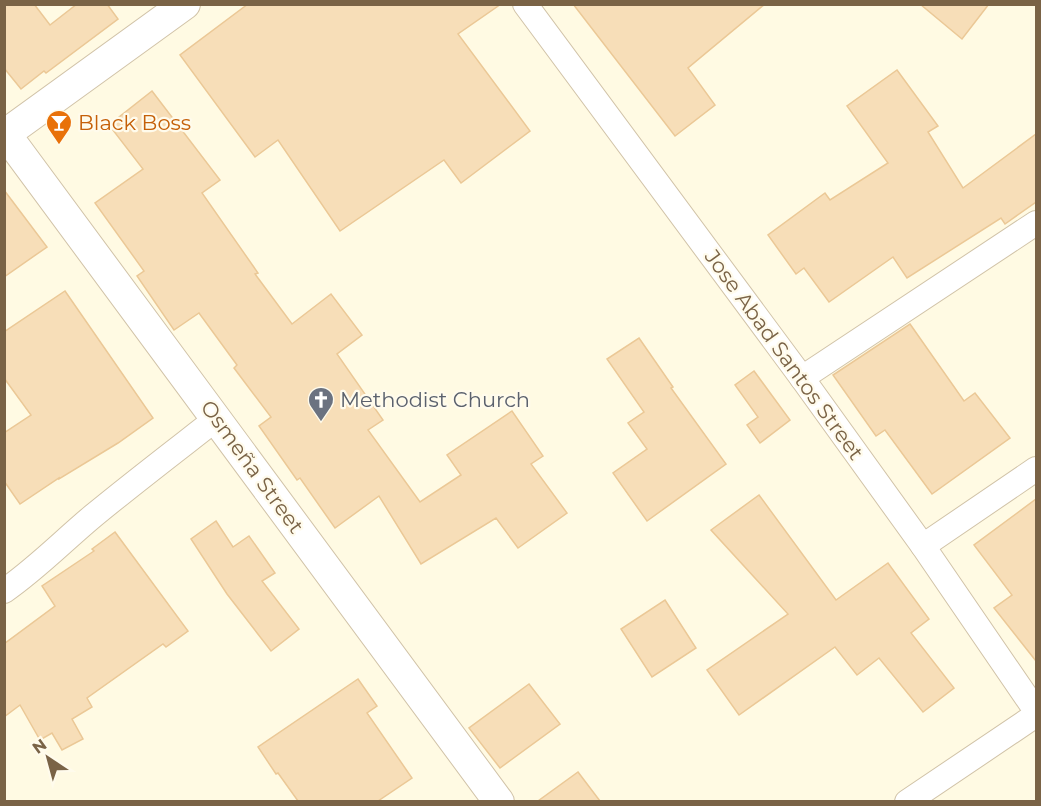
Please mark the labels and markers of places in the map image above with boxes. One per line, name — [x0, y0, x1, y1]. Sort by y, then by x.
bar icon: Black Boss — [44, 108, 74, 146]
place label: Black Boss — [78, 110, 191, 135]
church icon: Methodist Church — [306, 385, 336, 423]
place label: Methodist Church — [340, 387, 530, 412]

